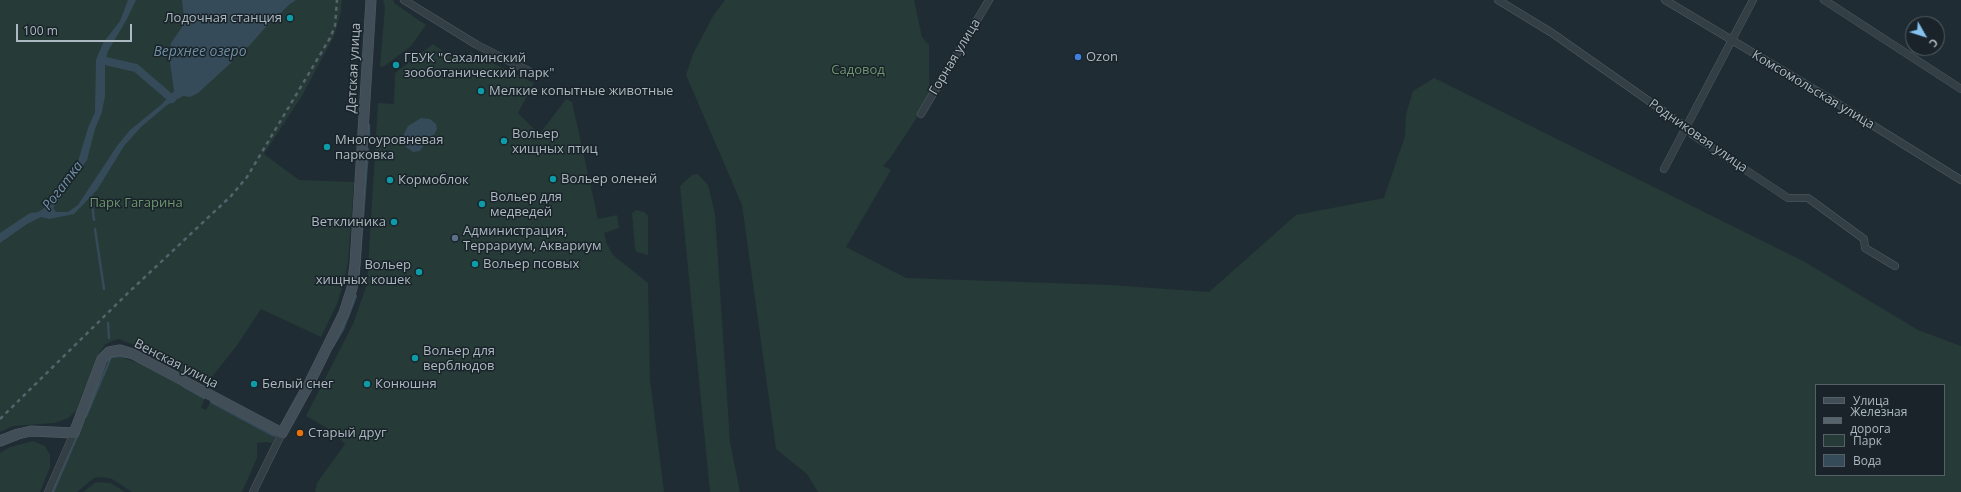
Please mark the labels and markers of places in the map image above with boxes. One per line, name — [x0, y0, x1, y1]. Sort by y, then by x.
place label: Лодочная станция — [164, 10, 282, 26]
marker: Лодочная станция — [285, 13, 295, 23]
place label: Ozon — [1086, 49, 1118, 65]
place label: ГБУК "Сахалинский зооботанический парк" — [404, 50, 554, 81]
marker: Ozon — [1073, 52, 1083, 62]
marker: ГБУК "Сахалинский зооботанический парк" — [391, 60, 401, 70]
place label: Мелкие копытные животные — [489, 83, 673, 99]
marker: Мелкие копытные животные — [476, 86, 486, 96]
place label: Вольер хищных птиц — [512, 126, 598, 157]
place label: Многоуровневая парковка — [335, 132, 443, 163]
marker: Вольер хищных птиц — [499, 136, 509, 146]
marker: Многоуровневая парковка — [322, 142, 332, 152]
place label: Вольер оленей — [561, 171, 657, 187]
place label: Кормоблок — [398, 172, 469, 188]
marker: Вольер оленей — [548, 174, 558, 184]
marker: Кормоблок — [385, 175, 395, 185]
place label: Вольер для медведей — [490, 189, 562, 220]
marker: Вольер для медведей — [477, 199, 487, 209]
place label: Ветклиника — [311, 214, 386, 230]
marker: Ветклиника — [389, 217, 399, 227]
place label: Администрация, Террариум, Аквариум — [463, 223, 601, 254]
marker: Администрация, Террариум, Аквариум — [450, 233, 460, 243]
place label: Вольер псовых — [483, 256, 579, 272]
place label: Вольер хищных кошек — [316, 257, 411, 288]
marker: Вольер псовых — [470, 259, 480, 269]
marker: Вольер хищных кошек — [414, 267, 424, 277]
place label: Вольер для верблюдов — [423, 343, 495, 374]
marker: Вольер для верблюдов — [410, 353, 420, 363]
place label: Белый снег — [262, 376, 334, 392]
place label: Конюшня — [375, 376, 437, 392]
marker: Белый снег — [249, 379, 259, 389]
marker: Конюшня — [362, 379, 372, 389]
place label: Старый друг — [308, 425, 387, 441]
marker: Старый друг — [295, 428, 305, 438]

